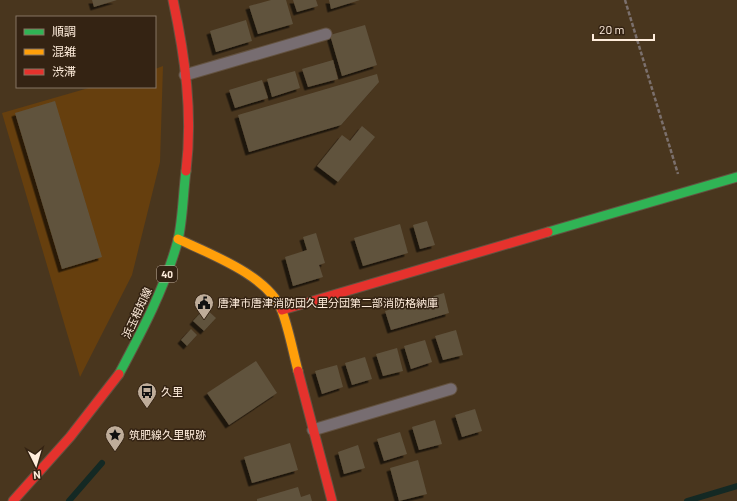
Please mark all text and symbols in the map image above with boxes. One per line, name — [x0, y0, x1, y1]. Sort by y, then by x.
legend — [16, 16, 156, 88]
scale bar — [593, 16, 654, 42]
text: 20 m — [599, 22, 625, 36]
text: 順調 — [52, 24, 76, 38]
text: 混雑 — [52, 44, 76, 58]
text: 渋滞 — [52, 64, 76, 78]
road number: 40 — [157, 266, 177, 282]
street label: 浜玉相知線 — [119, 285, 154, 340]
public building icon: 唐津市唐津消防団久里分団第二部消防格納庫 — [193, 292, 215, 320]
place label: 唐津市唐津消防団久里分団第二部消防格納庫 — [218, 296, 438, 309]
bus stop icon: 久里 — [136, 381, 158, 409]
place label: 久里 — [161, 385, 183, 398]
place icon: 筑肥線久里駅跡 — [104, 424, 126, 452]
place label: 筑肥線久里駅跡 — [129, 428, 206, 441]
north arrow — [16, 445, 56, 485]
text: N — [33, 469, 41, 482]

